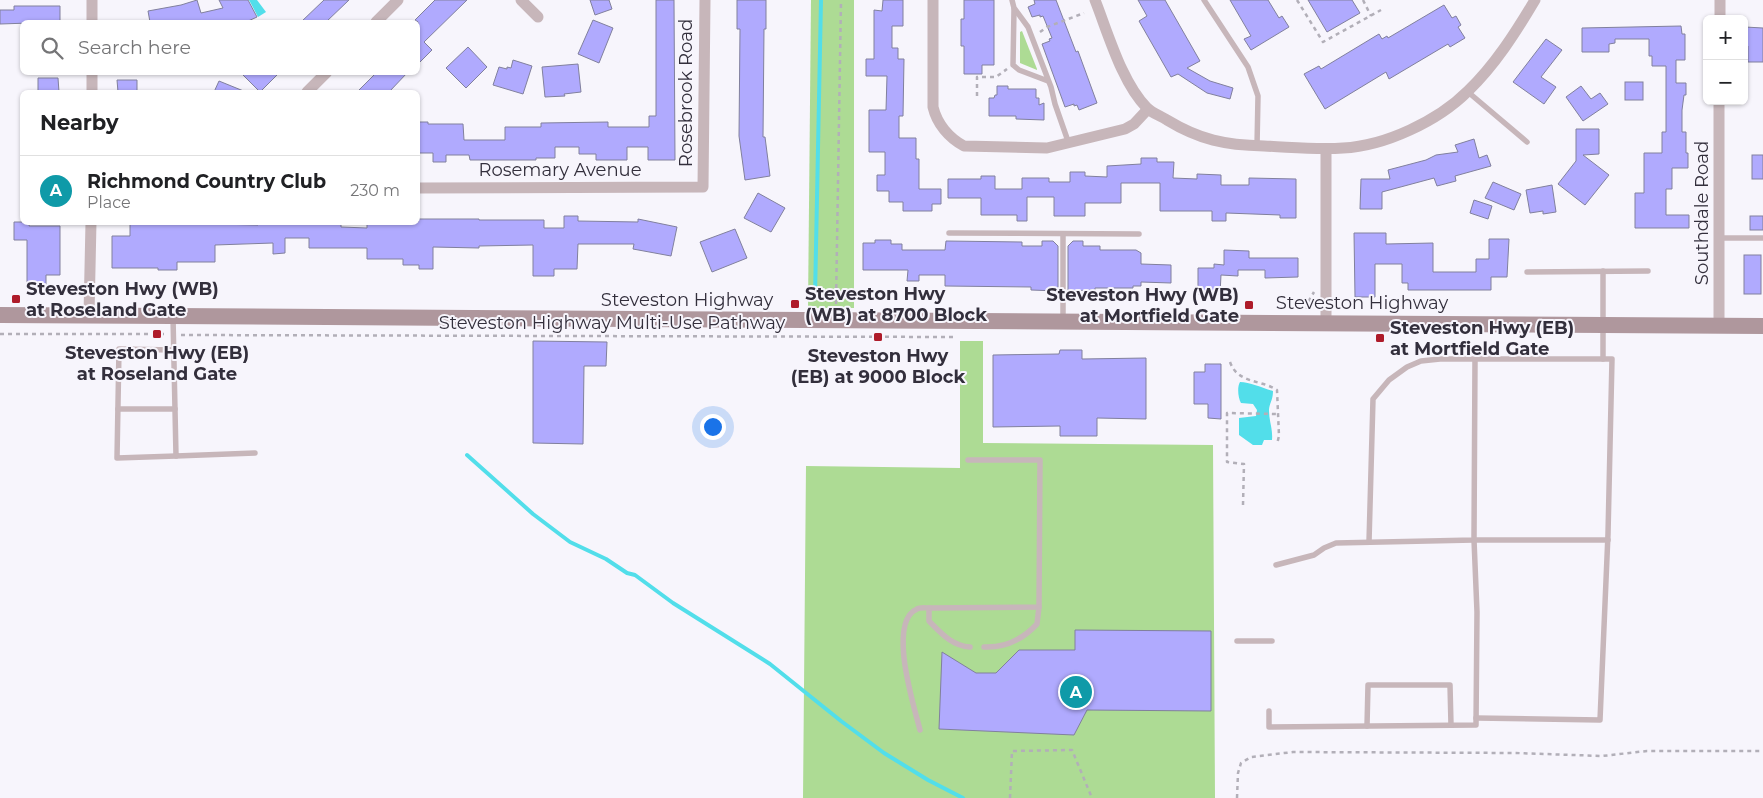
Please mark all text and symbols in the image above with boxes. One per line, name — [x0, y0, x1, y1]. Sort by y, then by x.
map controls — [1703, 15, 1748, 105]
button: + — [1703, 15, 1748, 60]
street label: Rosebrook Road — [675, 19, 697, 167]
search box — [20, 20, 420, 75]
icon: search — [38, 34, 66, 62]
text: Search here — [78, 36, 191, 59]
button: − — [1703, 60, 1748, 105]
text: Nearby — [40, 110, 119, 135]
street label: Southdale Road — [1691, 141, 1713, 285]
street label: Rosemary Avenue — [478, 159, 642, 181]
text: Richmond Country Club — [87, 170, 326, 193]
text: A — [50, 181, 62, 200]
text: 230 m — [350, 181, 400, 200]
text: Place — [87, 193, 131, 212]
place label: Steveston Hwy (WB) at Roseland Gate — [26, 278, 219, 321]
place label: Steveston Hwy (WB) at 8700 Block — [805, 283, 987, 326]
place label: Steveston Hwy (WB) at Mortfield Gate — [1046, 284, 1239, 327]
street label: Steveston Highway — [601, 289, 773, 311]
street label: Steveston Highway — [1276, 292, 1448, 314]
marker: Steveston Hwy (WB) at Roseland Gate — [10, 293, 22, 305]
marker: Steveston Hwy (WB) at 8700 Block — [789, 298, 801, 310]
marker: Steveston Hwy (WB) at Mortfield Gate — [1243, 299, 1255, 311]
street label: Steveston Highway Multi-Use Pathway — [439, 312, 786, 334]
place label: Steveston Hwy (EB) at Mortfield Gate — [1390, 317, 1574, 360]
marker: Steveston Hwy (EB) at Roseland Gate — [151, 328, 163, 340]
marker: Steveston Hwy (EB) at 9000 Block — [872, 331, 884, 343]
marker: Steveston Hwy (EB) at Mortfield Gate — [1374, 332, 1386, 344]
place label: Steveston Hwy (EB) at Roseland Gate — [65, 342, 249, 385]
place label: Steveston Hwy (EB) at 9000 Block — [791, 345, 965, 388]
your location — [700, 414, 726, 440]
pin: A — [1060, 673, 1092, 711]

